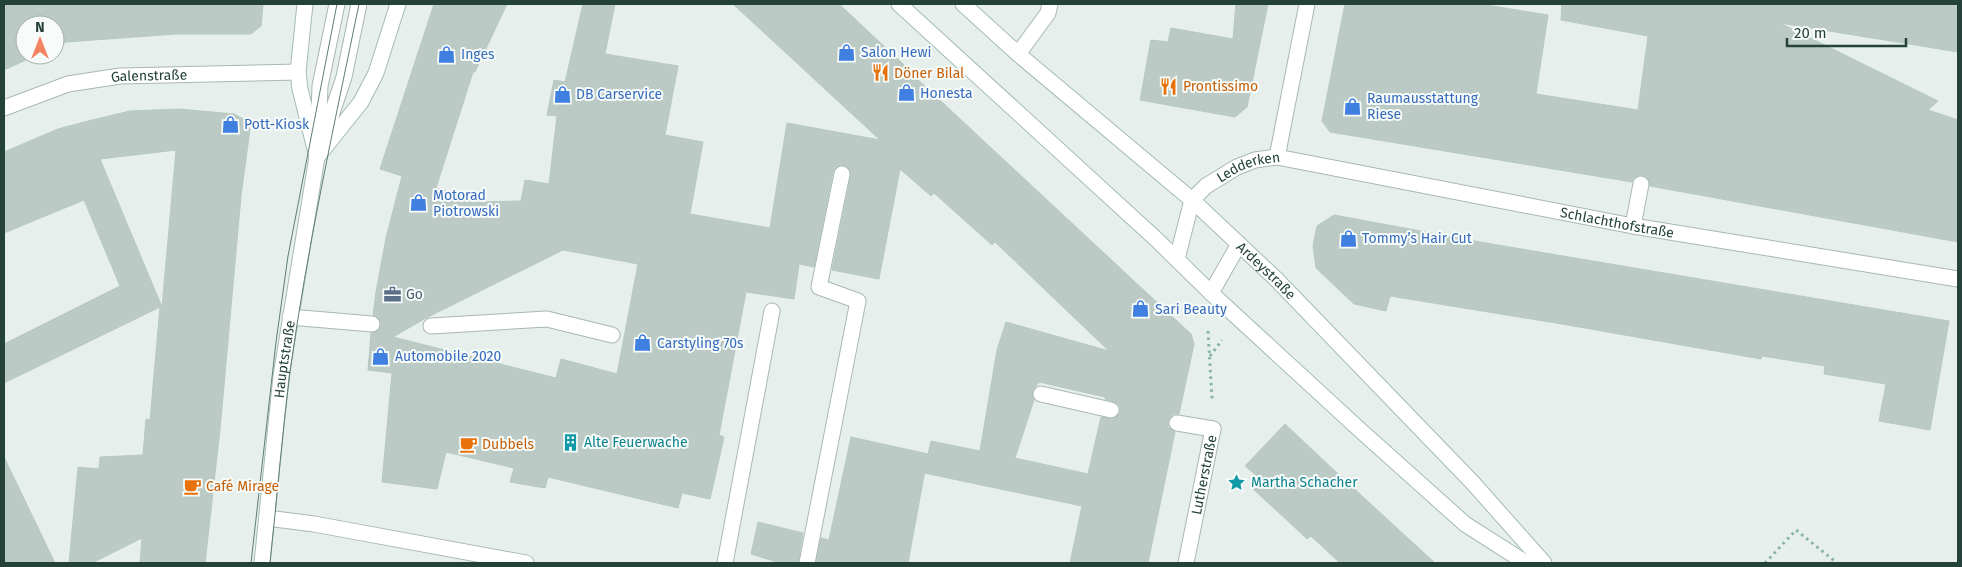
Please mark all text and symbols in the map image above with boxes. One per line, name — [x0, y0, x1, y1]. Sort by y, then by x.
north arrow — [15, 15, 65, 65]
scale bar — [1787, 15, 1906, 47]
text: N — [35, 19, 45, 36]
text: 20 m — [1794, 24, 1827, 42]
shop icon: Salon Hewi — [837, 42, 857, 62]
shop icon: Inges — [437, 44, 457, 64]
place label: Salon Hewi — [861, 44, 931, 61]
place label: Inges — [461, 46, 495, 63]
restaurant icon: Döner Bilal — [870, 63, 890, 83]
place label: Döner Bilal — [894, 65, 964, 82]
street label: Galenstraße — [110, 66, 187, 86]
restaurant icon: Prontissimo — [1159, 76, 1179, 96]
place label: Prontissimo — [1183, 78, 1258, 95]
shop icon: Honesta — [896, 83, 916, 103]
shop icon: DB Carservice — [552, 84, 572, 104]
place label: Honesta — [920, 85, 973, 102]
place label: DB Carservice — [576, 86, 662, 103]
place label: Raumausstattung Riese — [1367, 90, 1479, 123]
shop icon: Raumausstattung Riese — [1343, 96, 1363, 116]
shop icon: Pott-Kiosk — [220, 114, 240, 134]
place label: Pott-Kiosk — [244, 116, 310, 133]
street label: Ledderken — [1213, 148, 1281, 186]
place label: Motorad Piotrowski — [433, 187, 499, 220]
shop icon: Motorad Piotrowski — [409, 193, 429, 213]
street label: Schlachthofstraße — [1559, 204, 1675, 241]
shop icon: Tommy’s Hair Cut — [1338, 228, 1358, 248]
place label: Tommy’s Hair Cut — [1362, 230, 1473, 247]
street label: Ardeystraße — [1233, 238, 1300, 303]
office icon: Go — [382, 284, 402, 304]
place label: Go — [406, 286, 423, 303]
shop icon: Sari Beauty — [1131, 299, 1151, 319]
place label: Sari Beauty — [1155, 301, 1227, 318]
street label: Hauptstraße — [270, 319, 299, 399]
shop icon: Carstyling 70s — [633, 333, 653, 353]
place label: Carstyling 70s — [657, 335, 744, 352]
shop icon: Automobile 2020 — [371, 346, 391, 366]
place label: Automobile 2020 — [395, 348, 502, 365]
building icon: Alte Feuerwache — [560, 432, 580, 452]
street label: Lutherstraße — [1187, 433, 1220, 516]
cafe icon: Dubbels — [458, 434, 478, 454]
place label: Alte Feuerwache — [584, 434, 688, 451]
place label: Dubbels — [482, 436, 535, 453]
place icon: Martha Schacher — [1227, 472, 1247, 492]
place label: Martha Schacher — [1251, 474, 1358, 491]
cafe icon: Café Mirage — [182, 476, 202, 496]
place label: Café Mirage — [206, 478, 279, 495]

